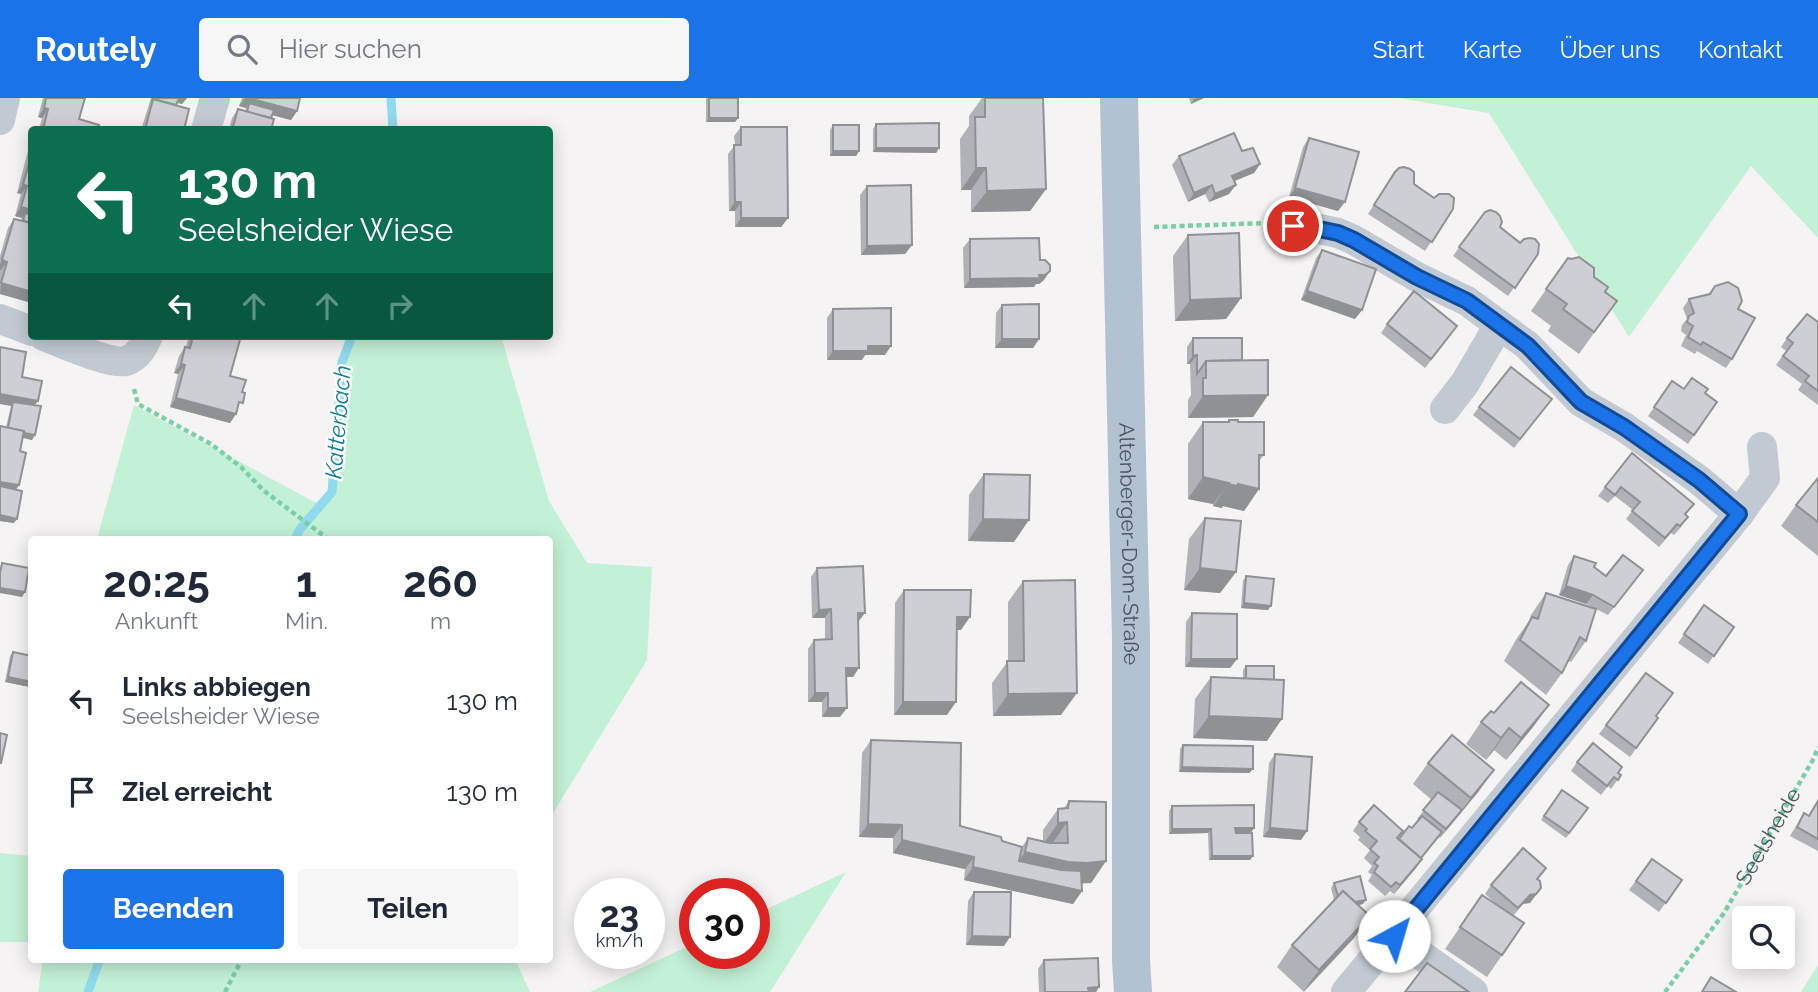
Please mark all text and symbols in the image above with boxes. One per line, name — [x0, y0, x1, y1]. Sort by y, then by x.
search box — [199, 18, 689, 81]
text: Routely — [35, 30, 157, 69]
icon: search — [223, 30, 261, 68]
text: Hier suchen — [279, 34, 422, 64]
text: Start — [1373, 35, 1425, 64]
text: Karte — [1463, 35, 1522, 64]
text: Über uns — [1560, 35, 1660, 64]
text: Kontakt — [1698, 35, 1783, 64]
text: 130 m — [178, 152, 317, 209]
icon: left — [63, 154, 154, 245]
pin — [1263, 196, 1323, 256]
icon: arrive — [1274, 207, 1312, 245]
text: Seelsheider Wiese — [178, 211, 453, 248]
icon: left — [162, 287, 200, 325]
icon: ahead — [235, 287, 273, 325]
icon: ahead — [308, 287, 346, 325]
icon: right — [381, 287, 419, 325]
water label: Katterbach — [319, 364, 356, 480]
street label: Altenberger-Dom-Straße — [1114, 422, 1144, 665]
text: 20:25 — [103, 558, 210, 607]
text: 1 — [296, 558, 317, 607]
text: 260 — [403, 558, 478, 607]
text: Ankunft — [115, 607, 198, 634]
text: Min. — [285, 607, 328, 634]
text: m — [430, 607, 451, 634]
text: Links abbiegen — [122, 672, 311, 702]
icon: left — [63, 682, 101, 720]
text: 130 m — [447, 686, 518, 716]
text: Seelsheider Wiese — [122, 702, 320, 729]
icon: arrive — [63, 773, 101, 811]
text: Ziel erreicht — [122, 777, 272, 807]
text: 130 m — [447, 777, 518, 807]
street label: Seelsheide — [1730, 783, 1806, 889]
button: Beenden — [63, 869, 284, 949]
button: Teilen — [298, 869, 518, 949]
speed limit sign: 30 — [679, 878, 770, 969]
text: 23 — [600, 894, 639, 935]
position arrow — [1357, 899, 1431, 973]
map controls — [1732, 906, 1795, 969]
button: search — [1732, 906, 1795, 969]
text: km/h — [596, 930, 643, 951]

